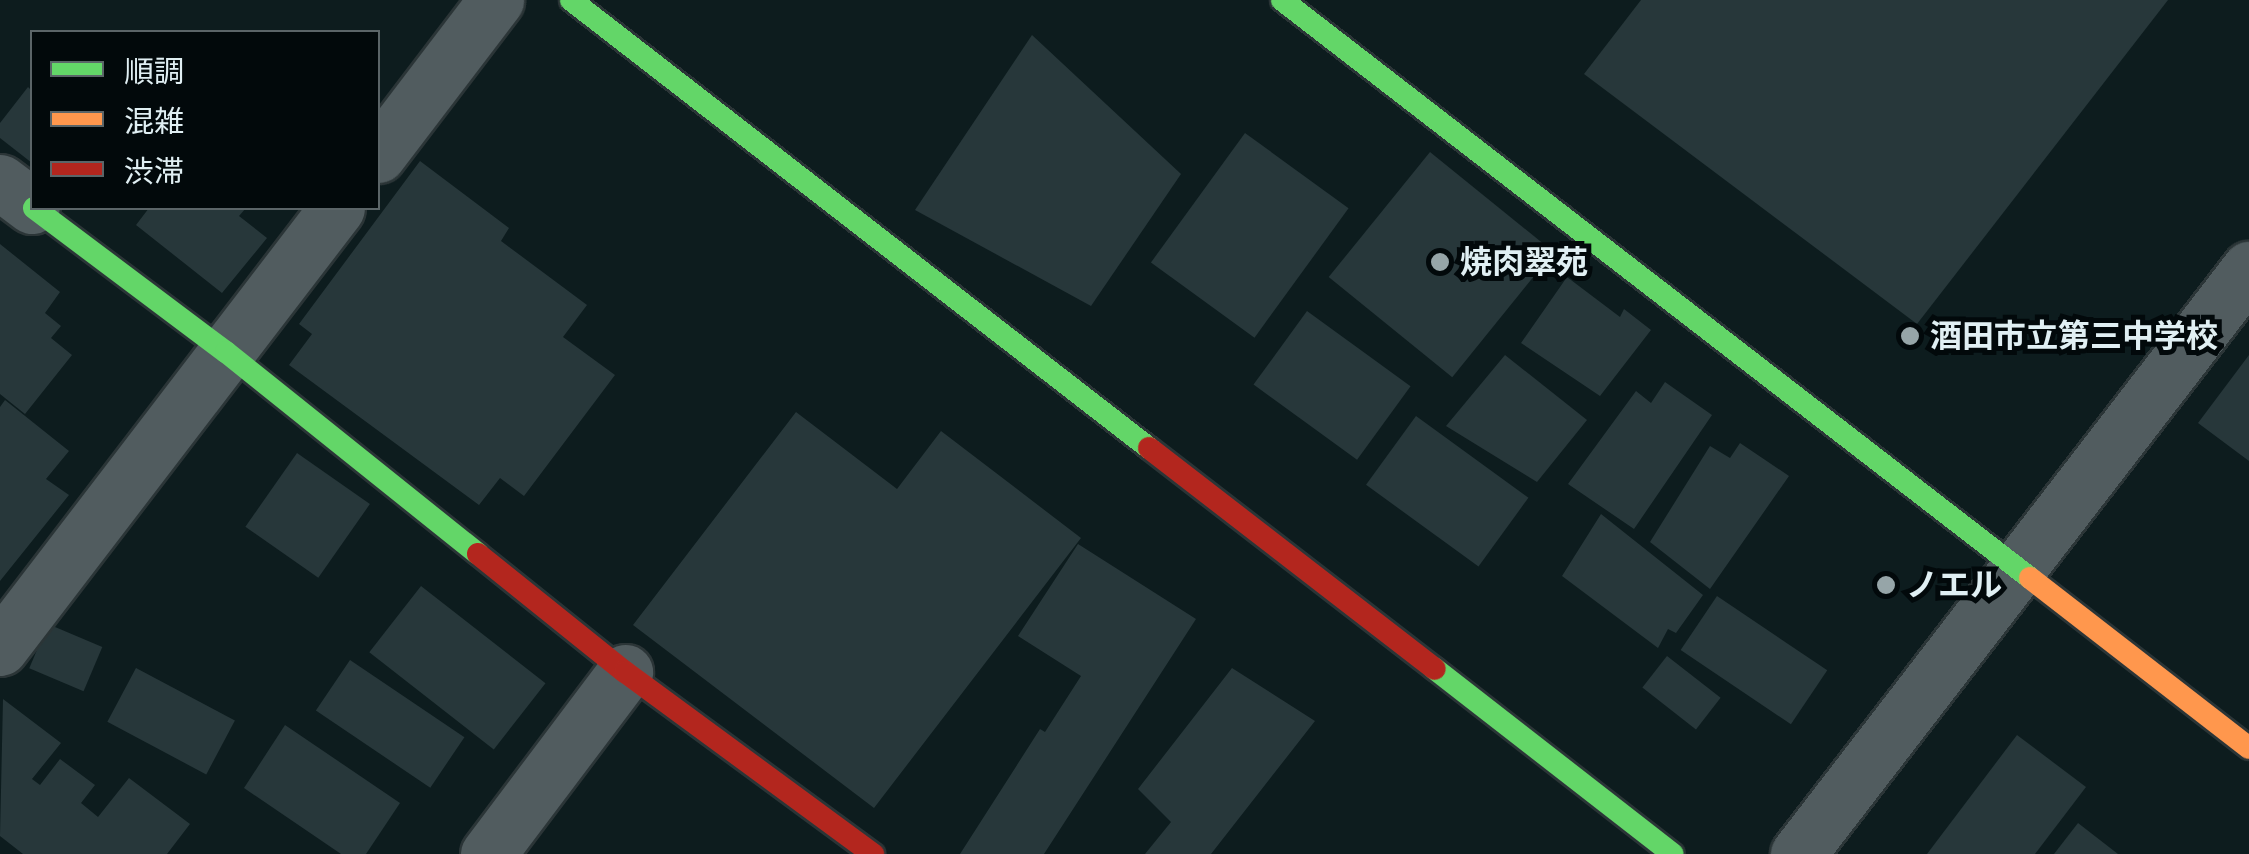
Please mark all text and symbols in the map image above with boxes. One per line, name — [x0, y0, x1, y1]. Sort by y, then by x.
legend — [30, 30, 380, 210]
text: 順調 — [124, 54, 184, 89]
text: 混雑 — [124, 104, 184, 139]
text: 渋滞 — [124, 154, 184, 189]
place label: 焼肉翠苑 — [1460, 243, 1588, 281]
marker: 焼肉翠苑 — [1429, 251, 1451, 273]
place label: 酒田市立第三中学校 — [1930, 317, 2218, 355]
marker: 酒田市立第三中学校 — [1899, 325, 1921, 347]
place label: ノエル — [1906, 566, 2002, 604]
marker: ノエル — [1875, 574, 1897, 596]

